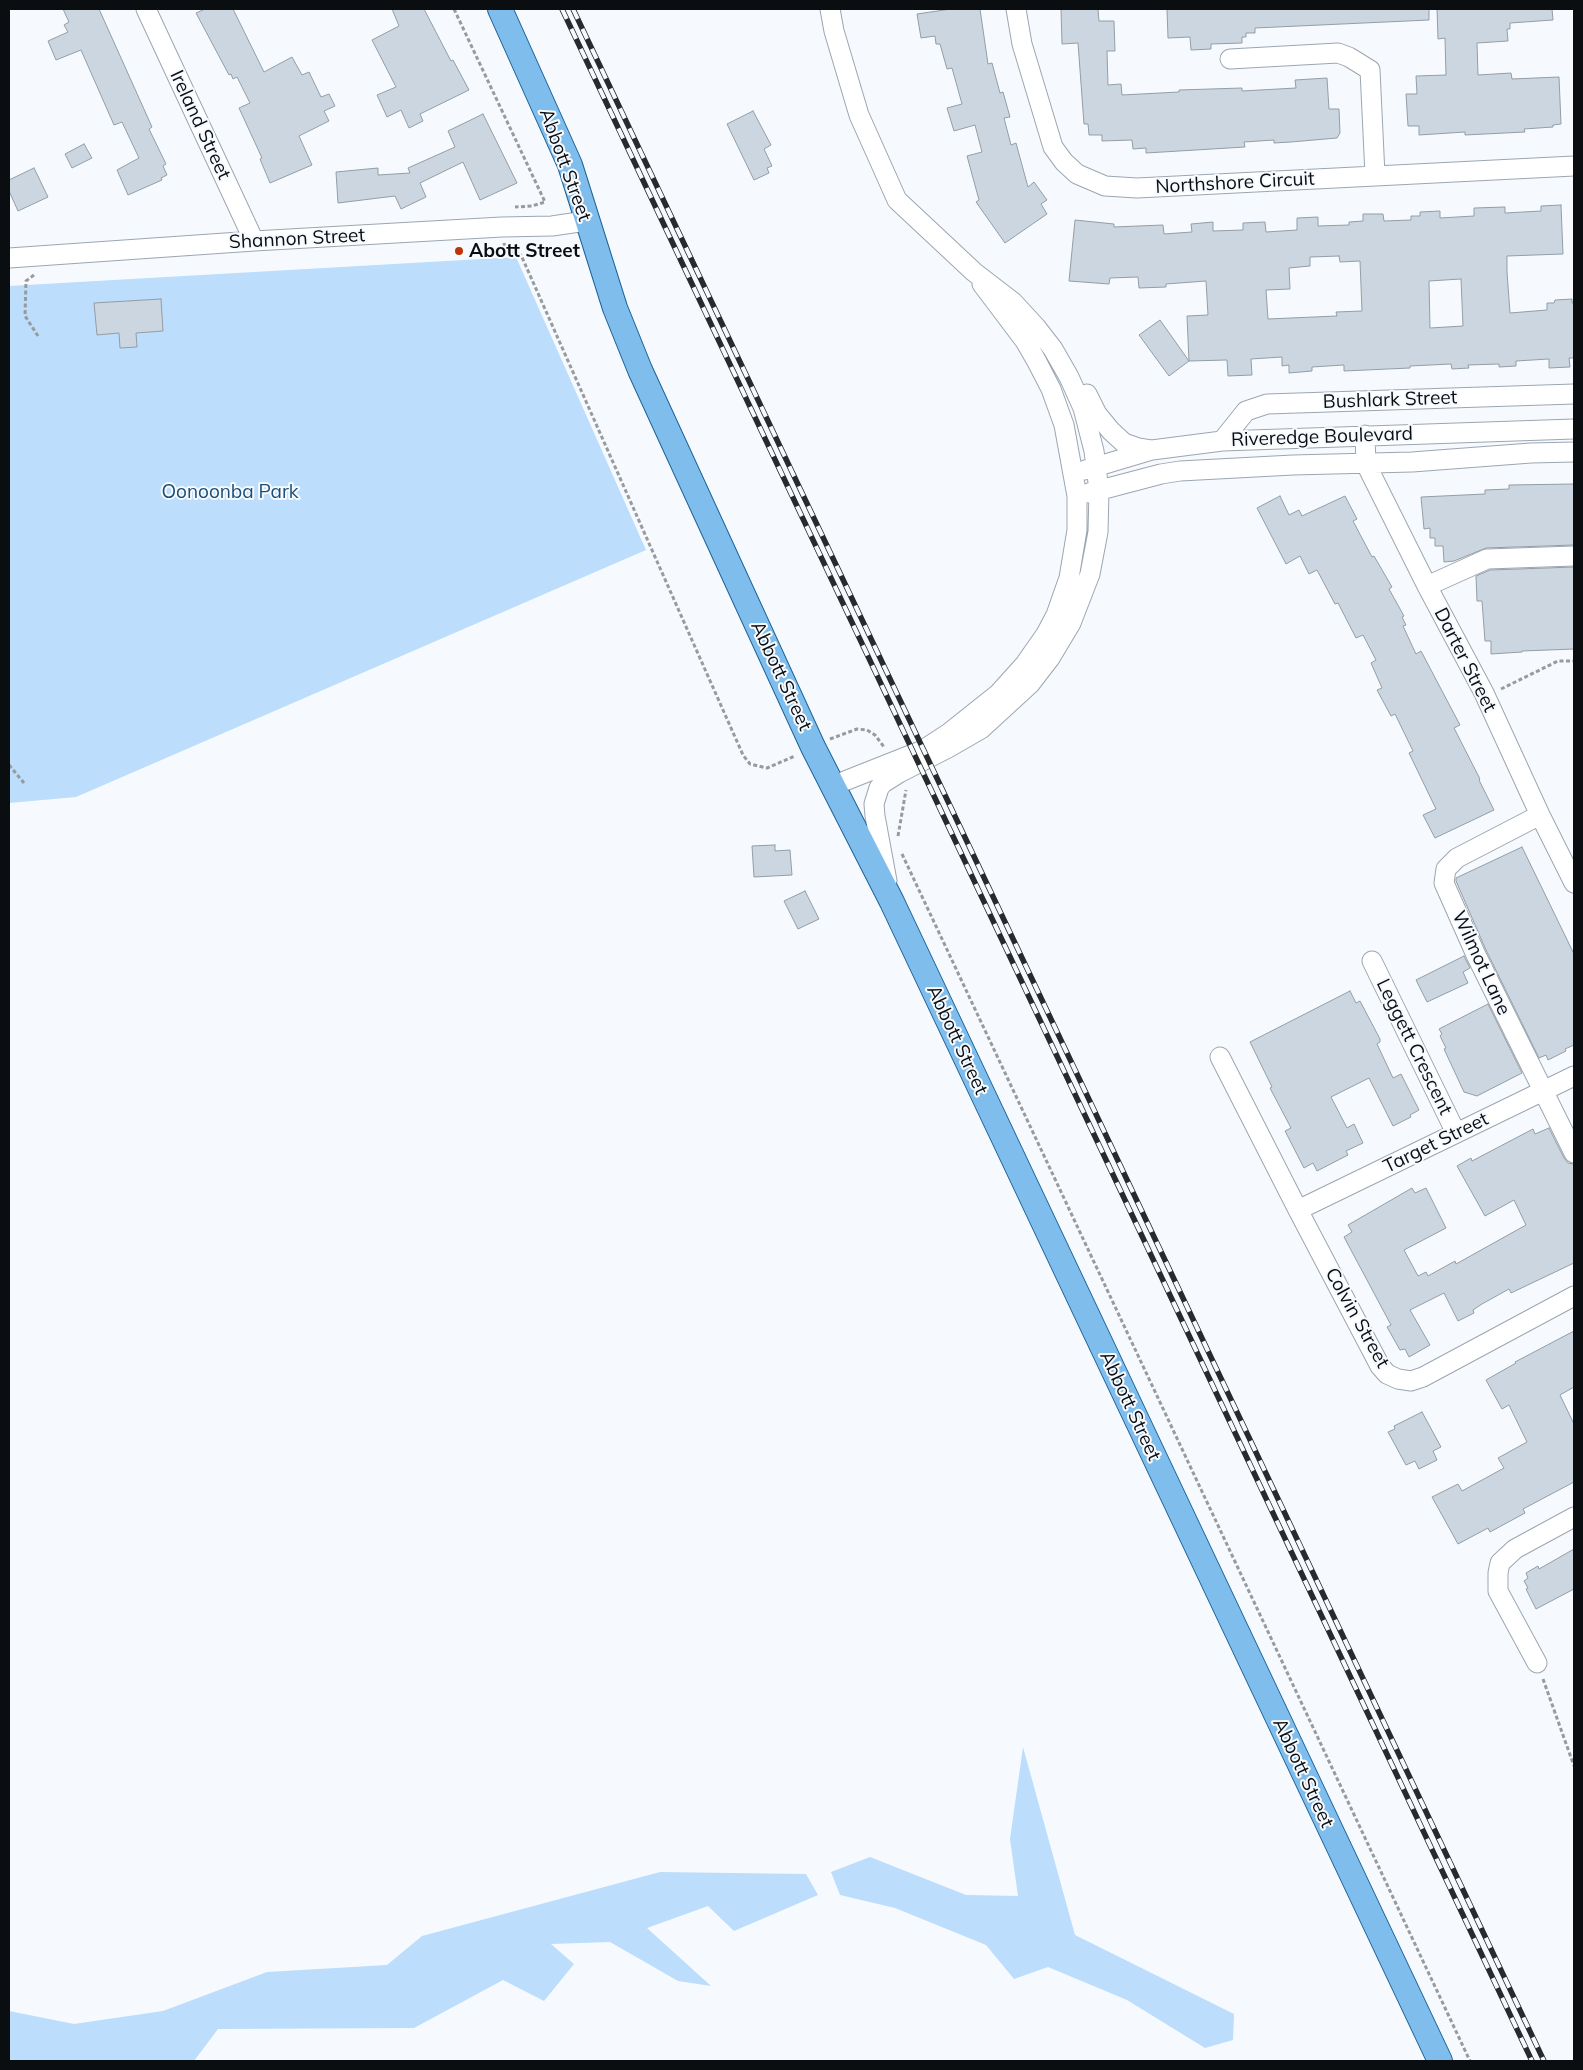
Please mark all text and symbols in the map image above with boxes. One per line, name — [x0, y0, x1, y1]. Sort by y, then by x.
street label: Ireland Street — [165, 67, 235, 183]
street label: Abbott Street — [534, 106, 596, 224]
street label: Northshore Circuit — [1155, 167, 1315, 199]
street label: Shannon Street — [228, 224, 366, 254]
place label: Abott Street — [469, 240, 580, 262]
marker: Abott Street — [453, 245, 465, 257]
street label: Bushlark Street — [1322, 386, 1458, 414]
street label: Riveredge Boulevard — [1231, 422, 1413, 452]
park label: Oonoonba Park — [161, 481, 299, 503]
street label: Darter Street — [1429, 604, 1501, 716]
street label: Abbott Street — [746, 618, 816, 734]
street label: Wilmot Lane — [1447, 907, 1515, 1019]
street label: Leggett Crescent — [1371, 975, 1457, 1119]
street label: Abbott Street — [922, 982, 992, 1098]
street label: Target Street — [1380, 1108, 1492, 1178]
street label: Colvin Street — [1320, 1264, 1394, 1372]
street label: Abbott Street — [1095, 1348, 1165, 1464]
street label: Abbott Street — [1268, 1715, 1338, 1831]

